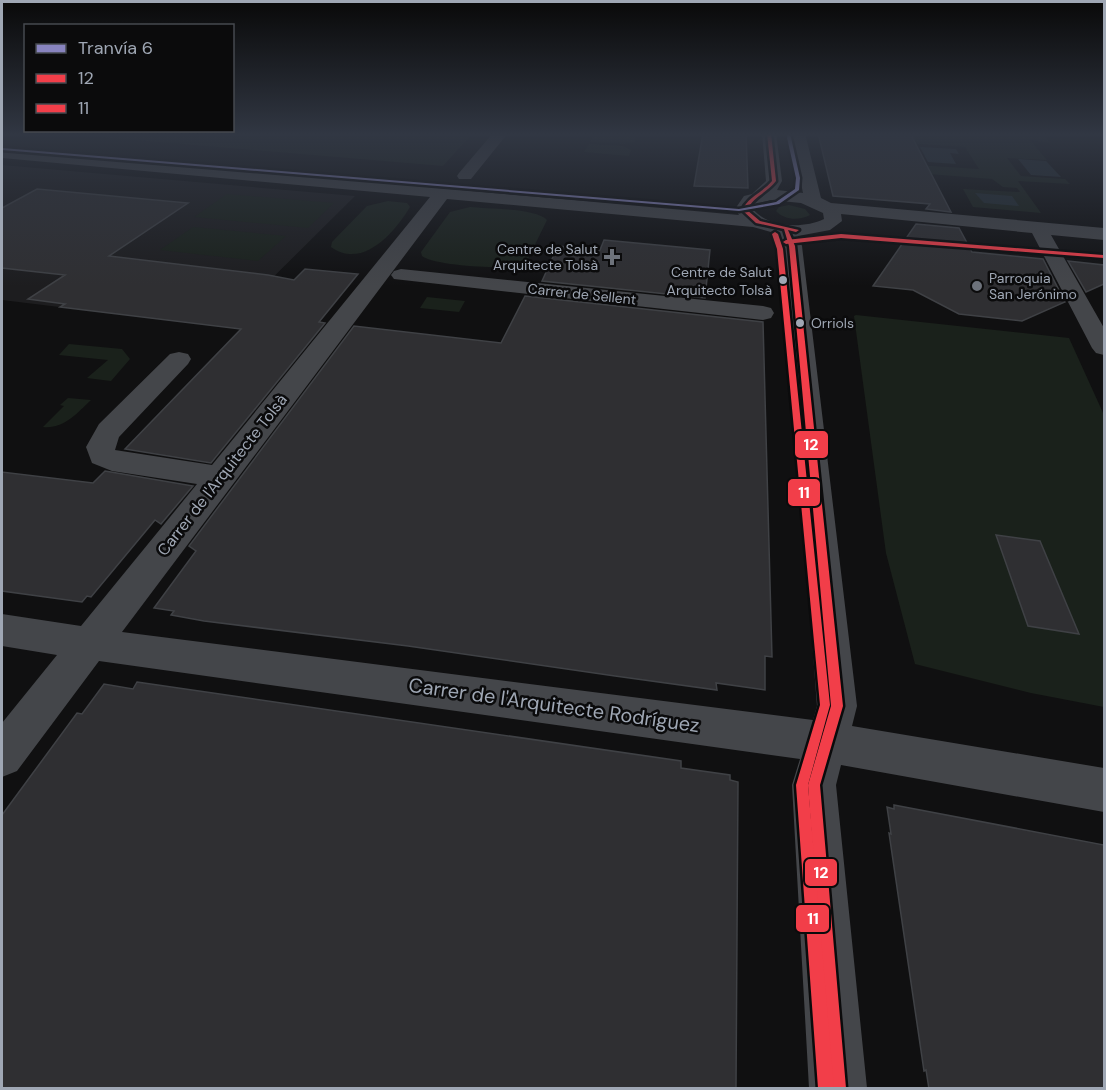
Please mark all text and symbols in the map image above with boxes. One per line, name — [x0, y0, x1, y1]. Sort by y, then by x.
legend — [24, 24, 234, 132]
text: Tranvía 6 — [78, 36, 153, 60]
text: 12 — [78, 66, 94, 90]
text: 11 — [78, 96, 89, 120]
place label: Centre de Salut Arquitecte Tolsà — [493, 240, 598, 274]
marker: Centre de Salut Arquitecte Tolsà — [603, 248, 621, 266]
place label: Centre de Salut Arquitecto Tolsà — [667, 263, 772, 299]
place label: Parroquia San Jerónimo — [989, 269, 1077, 303]
marker: Centre de Salut Arquitecto Tolsà — [777, 274, 789, 286]
street label: Carrer de Sellent — [527, 279, 637, 309]
marker: Parroquia San Jerónimo — [970, 279, 984, 293]
place label: Orriols — [811, 314, 854, 332]
marker: Orriols — [794, 317, 806, 329]
street label: Carrer de l'Arquitecte Tolsà — [152, 390, 292, 560]
line badge: 12 — [794, 430, 829, 459]
text: 12 — [803, 434, 819, 455]
line badge: 11 — [787, 478, 821, 507]
text: 11 — [798, 482, 810, 503]
street label: Carrer de l'Arquitecte Rodríguez — [407, 672, 701, 738]
line badge: 12 — [804, 858, 838, 887]
text: 12 — [813, 862, 829, 883]
line badge: 11 — [795, 904, 830, 933]
text: 11 — [807, 908, 819, 929]

